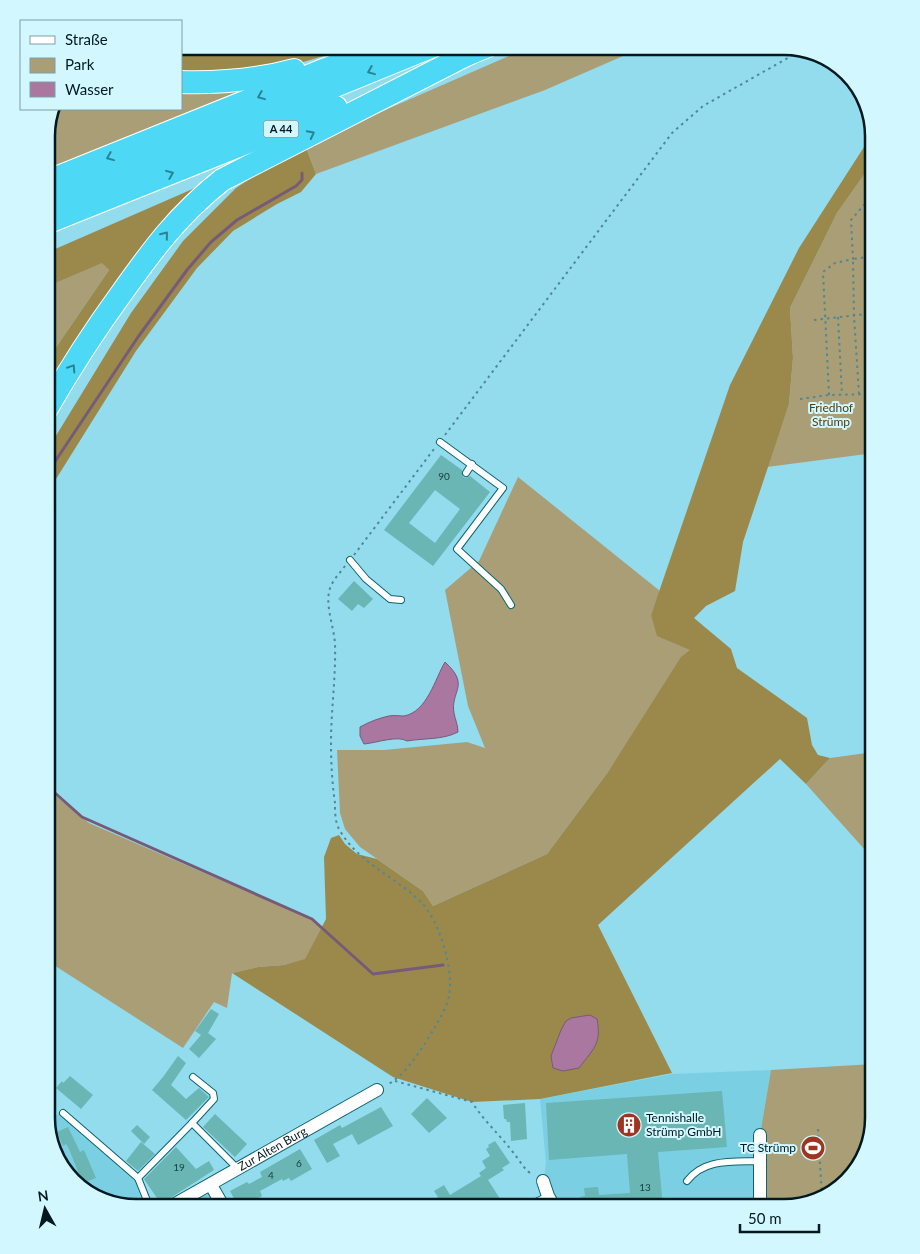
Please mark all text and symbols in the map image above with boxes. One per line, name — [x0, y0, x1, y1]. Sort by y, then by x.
legend — [20, 20, 182, 110]
text: Straße — [65, 30, 108, 48]
text: Park — [65, 55, 95, 73]
one-way arrow — [367, 65, 376, 76]
text: Wasser — [65, 80, 114, 98]
one-way arrow — [257, 89, 266, 100]
road number: A 44 — [264, 120, 298, 138]
one-way arrow — [306, 130, 315, 140]
one-way arrow — [106, 150, 115, 161]
one-way arrow — [165, 169, 174, 180]
one-way arrow — [159, 232, 167, 241]
one-way arrow — [65, 364, 75, 373]
park label: Friedhof Strümp — [809, 400, 854, 429]
house number: 90 — [438, 470, 450, 482]
place label: Tennishalle Strümp GmbH — [646, 1110, 722, 1139]
building icon: Tennishalle Strümp GmbH — [616, 1112, 642, 1138]
street label: Zur Alten Burg — [235, 1123, 309, 1174]
sports icon: TC Strümp — [800, 1135, 826, 1161]
place label: TC Strümp — [740, 1140, 796, 1155]
house number: 6 — [296, 1157, 302, 1169]
house number: 19 — [173, 1161, 185, 1173]
house number: 4 — [268, 1169, 274, 1181]
house number: 13 — [639, 1181, 651, 1193]
north arrow — [20, 1184, 70, 1234]
text: N — [37, 1186, 50, 1205]
scale bar — [740, 1202, 819, 1234]
text: 50 m — [748, 1209, 782, 1227]

